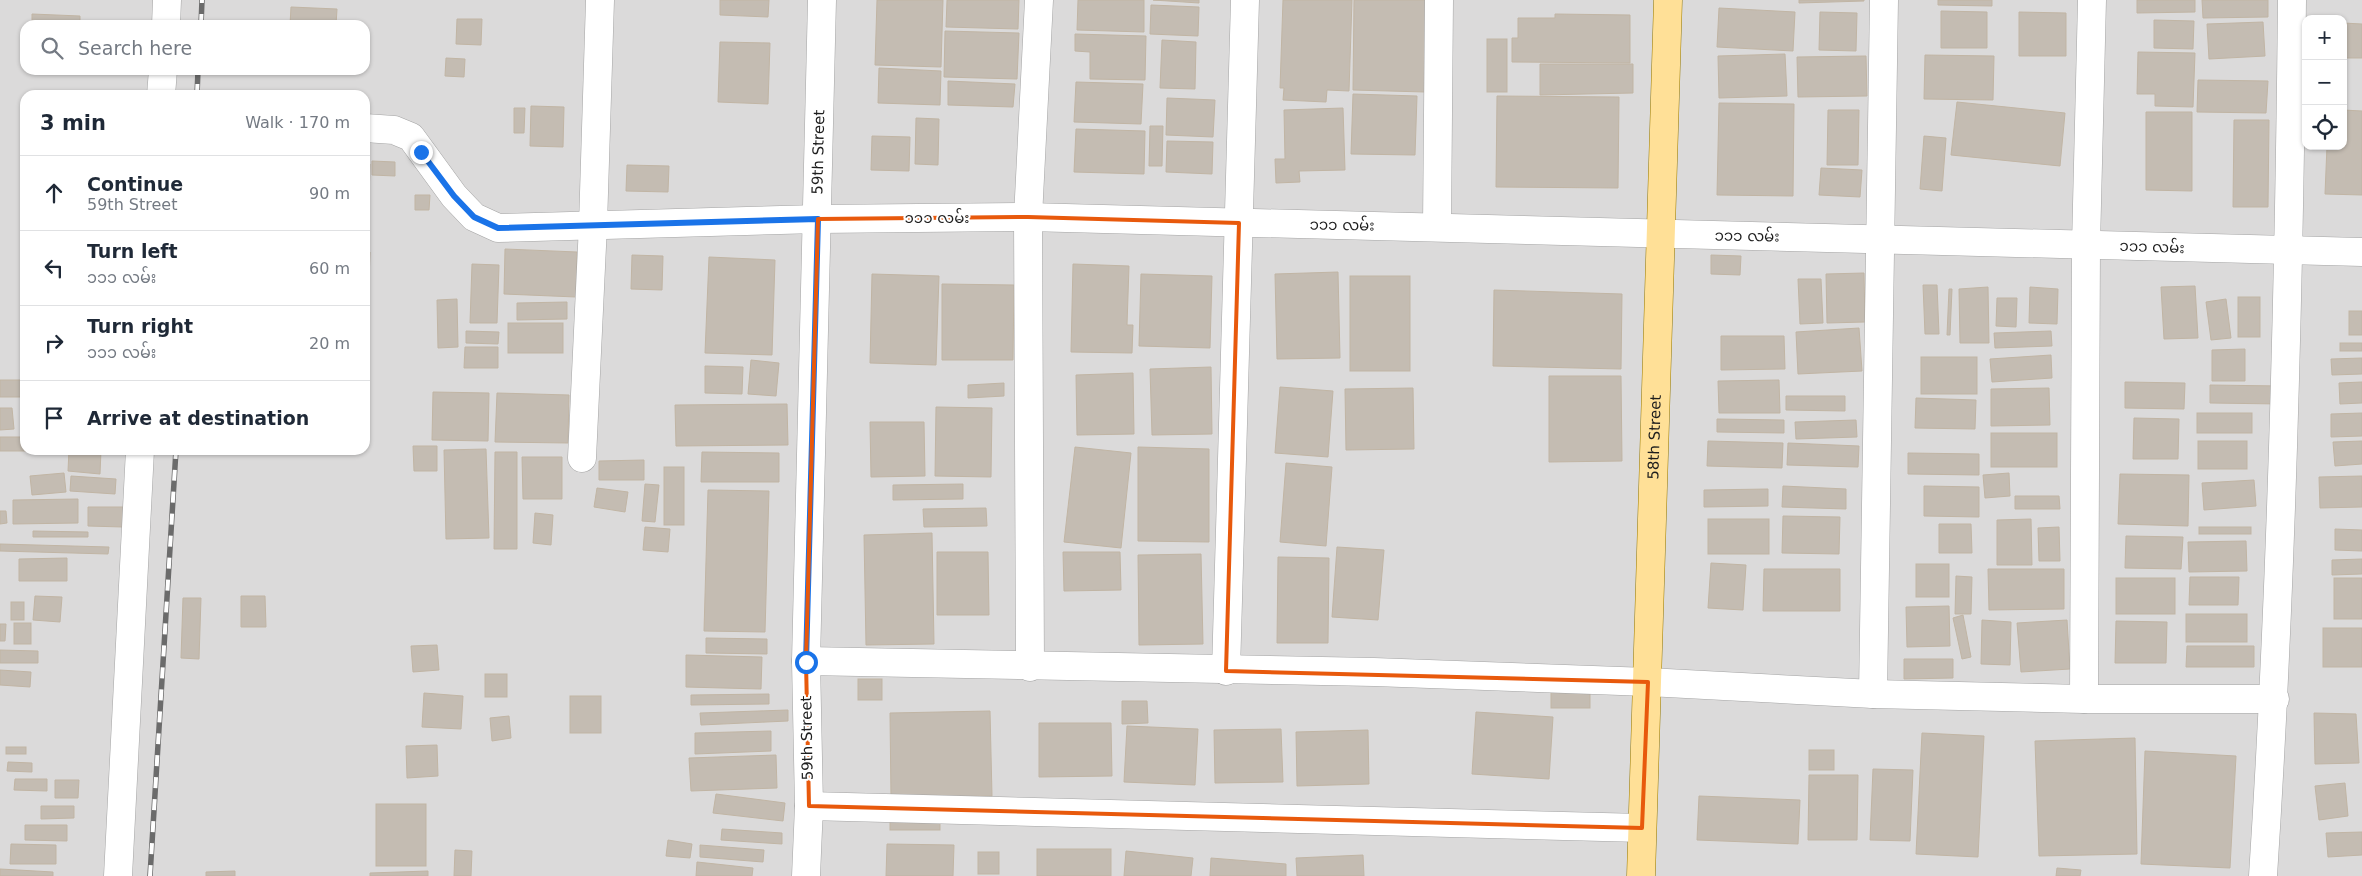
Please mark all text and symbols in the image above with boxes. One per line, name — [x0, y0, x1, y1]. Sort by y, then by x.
map controls — [2302, 15, 2347, 150]
button: + — [2302, 15, 2347, 60]
search box — [20, 20, 370, 75]
icon: search — [38, 34, 66, 62]
text: Search here — [78, 37, 192, 59]
button: − — [2302, 60, 2347, 105]
button: locate — [2302, 105, 2347, 150]
street label: 59th Street — [808, 109, 828, 195]
text: 3 min — [40, 111, 106, 135]
text: Walk · 170 m — [245, 113, 350, 132]
route end — [410, 141, 433, 164]
text: Continue — [87, 173, 183, 195]
icon: ahead — [40, 179, 68, 207]
text: 90 m — [309, 184, 350, 203]
text: 59th Street — [87, 195, 177, 214]
street label: ၁၁၁ လမ်း — [904, 208, 970, 227]
street label: ၁၁၁ လမ်း — [1309, 214, 1375, 235]
street label: ၁၁၁ လမ်း — [1714, 225, 1780, 246]
street label: ၁၁၁ လမ်း — [2119, 236, 2185, 257]
text: Turn left — [87, 240, 178, 262]
icon: left — [40, 254, 68, 282]
text: 60 m — [309, 259, 350, 278]
text: ၁၁၁ လမ်း — [87, 268, 156, 287]
text: Turn right — [87, 315, 193, 337]
icon: right — [40, 329, 68, 357]
text: 20 m — [309, 334, 350, 353]
text: ၁၁၁ လမ်း — [87, 343, 156, 362]
street label: 58th Street — [1644, 394, 1665, 480]
icon: arrive — [40, 404, 68, 432]
text: Arrive at destination — [87, 407, 309, 429]
route start — [795, 651, 818, 674]
street label: 59th Street — [797, 695, 817, 781]

